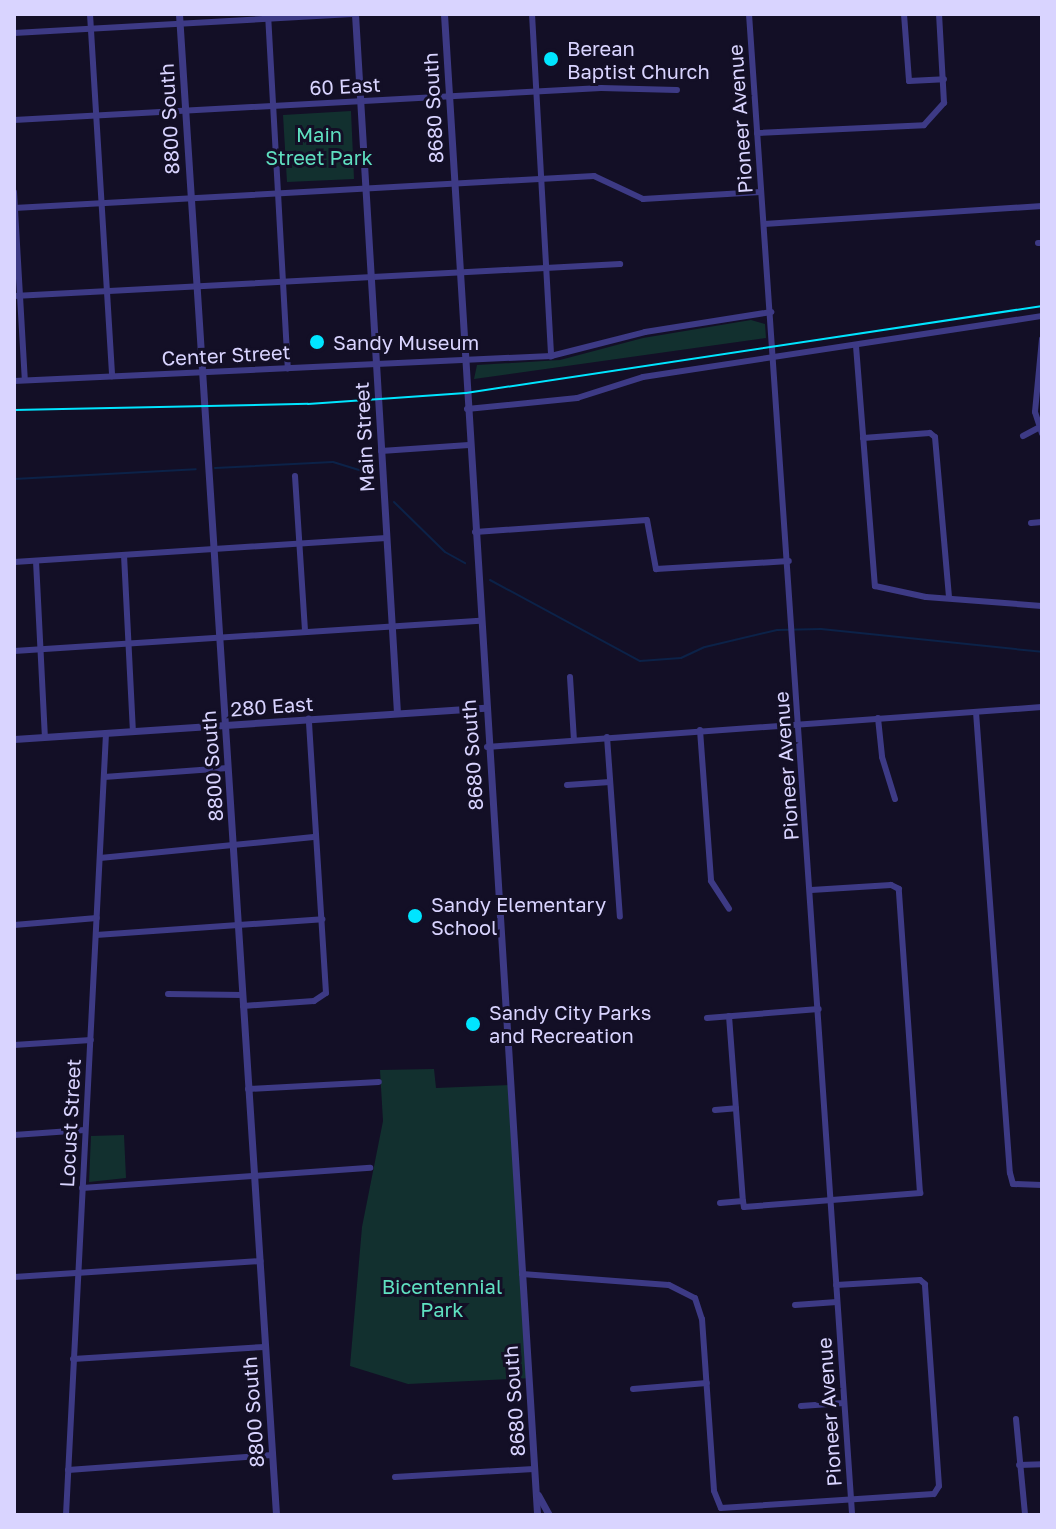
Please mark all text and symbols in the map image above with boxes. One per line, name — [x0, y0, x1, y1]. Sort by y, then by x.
place label: Berean Baptist Church — [567, 36, 710, 83]
street label: Pioneer Avenue — [723, 44, 757, 194]
marker: Berean Baptist Church — [542, 50, 560, 68]
street label: 8680 South — [418, 52, 448, 164]
street label: 8800 South — [154, 63, 184, 175]
street label: 60 East — [309, 72, 381, 100]
park label: Main Street Park — [265, 123, 373, 170]
place label: Sandy Museum — [333, 330, 479, 354]
marker: Sandy Museum — [308, 333, 326, 351]
street label: Center Street — [161, 340, 291, 370]
street label: Main Street — [349, 381, 379, 493]
street label: 280 East — [230, 691, 314, 721]
street label: Pioneer Avenue — [769, 691, 803, 841]
street label: 8680 South — [456, 699, 488, 811]
street label: 8800 South — [196, 710, 228, 822]
place label: Sandy Elementary School — [431, 892, 606, 939]
marker: Sandy Elementary School — [406, 907, 424, 925]
place label: Sandy City Parks and Recreation — [489, 1000, 651, 1047]
marker: Sandy City Parks and Recreation — [464, 1015, 482, 1033]
street label: Locust Street — [55, 1058, 85, 1188]
park label: Bicentennial Park — [382, 1274, 502, 1321]
street label: Pioneer Avenue — [812, 1337, 846, 1487]
street label: 8680 South — [498, 1345, 530, 1457]
street label: 8800 South — [237, 1356, 269, 1468]

